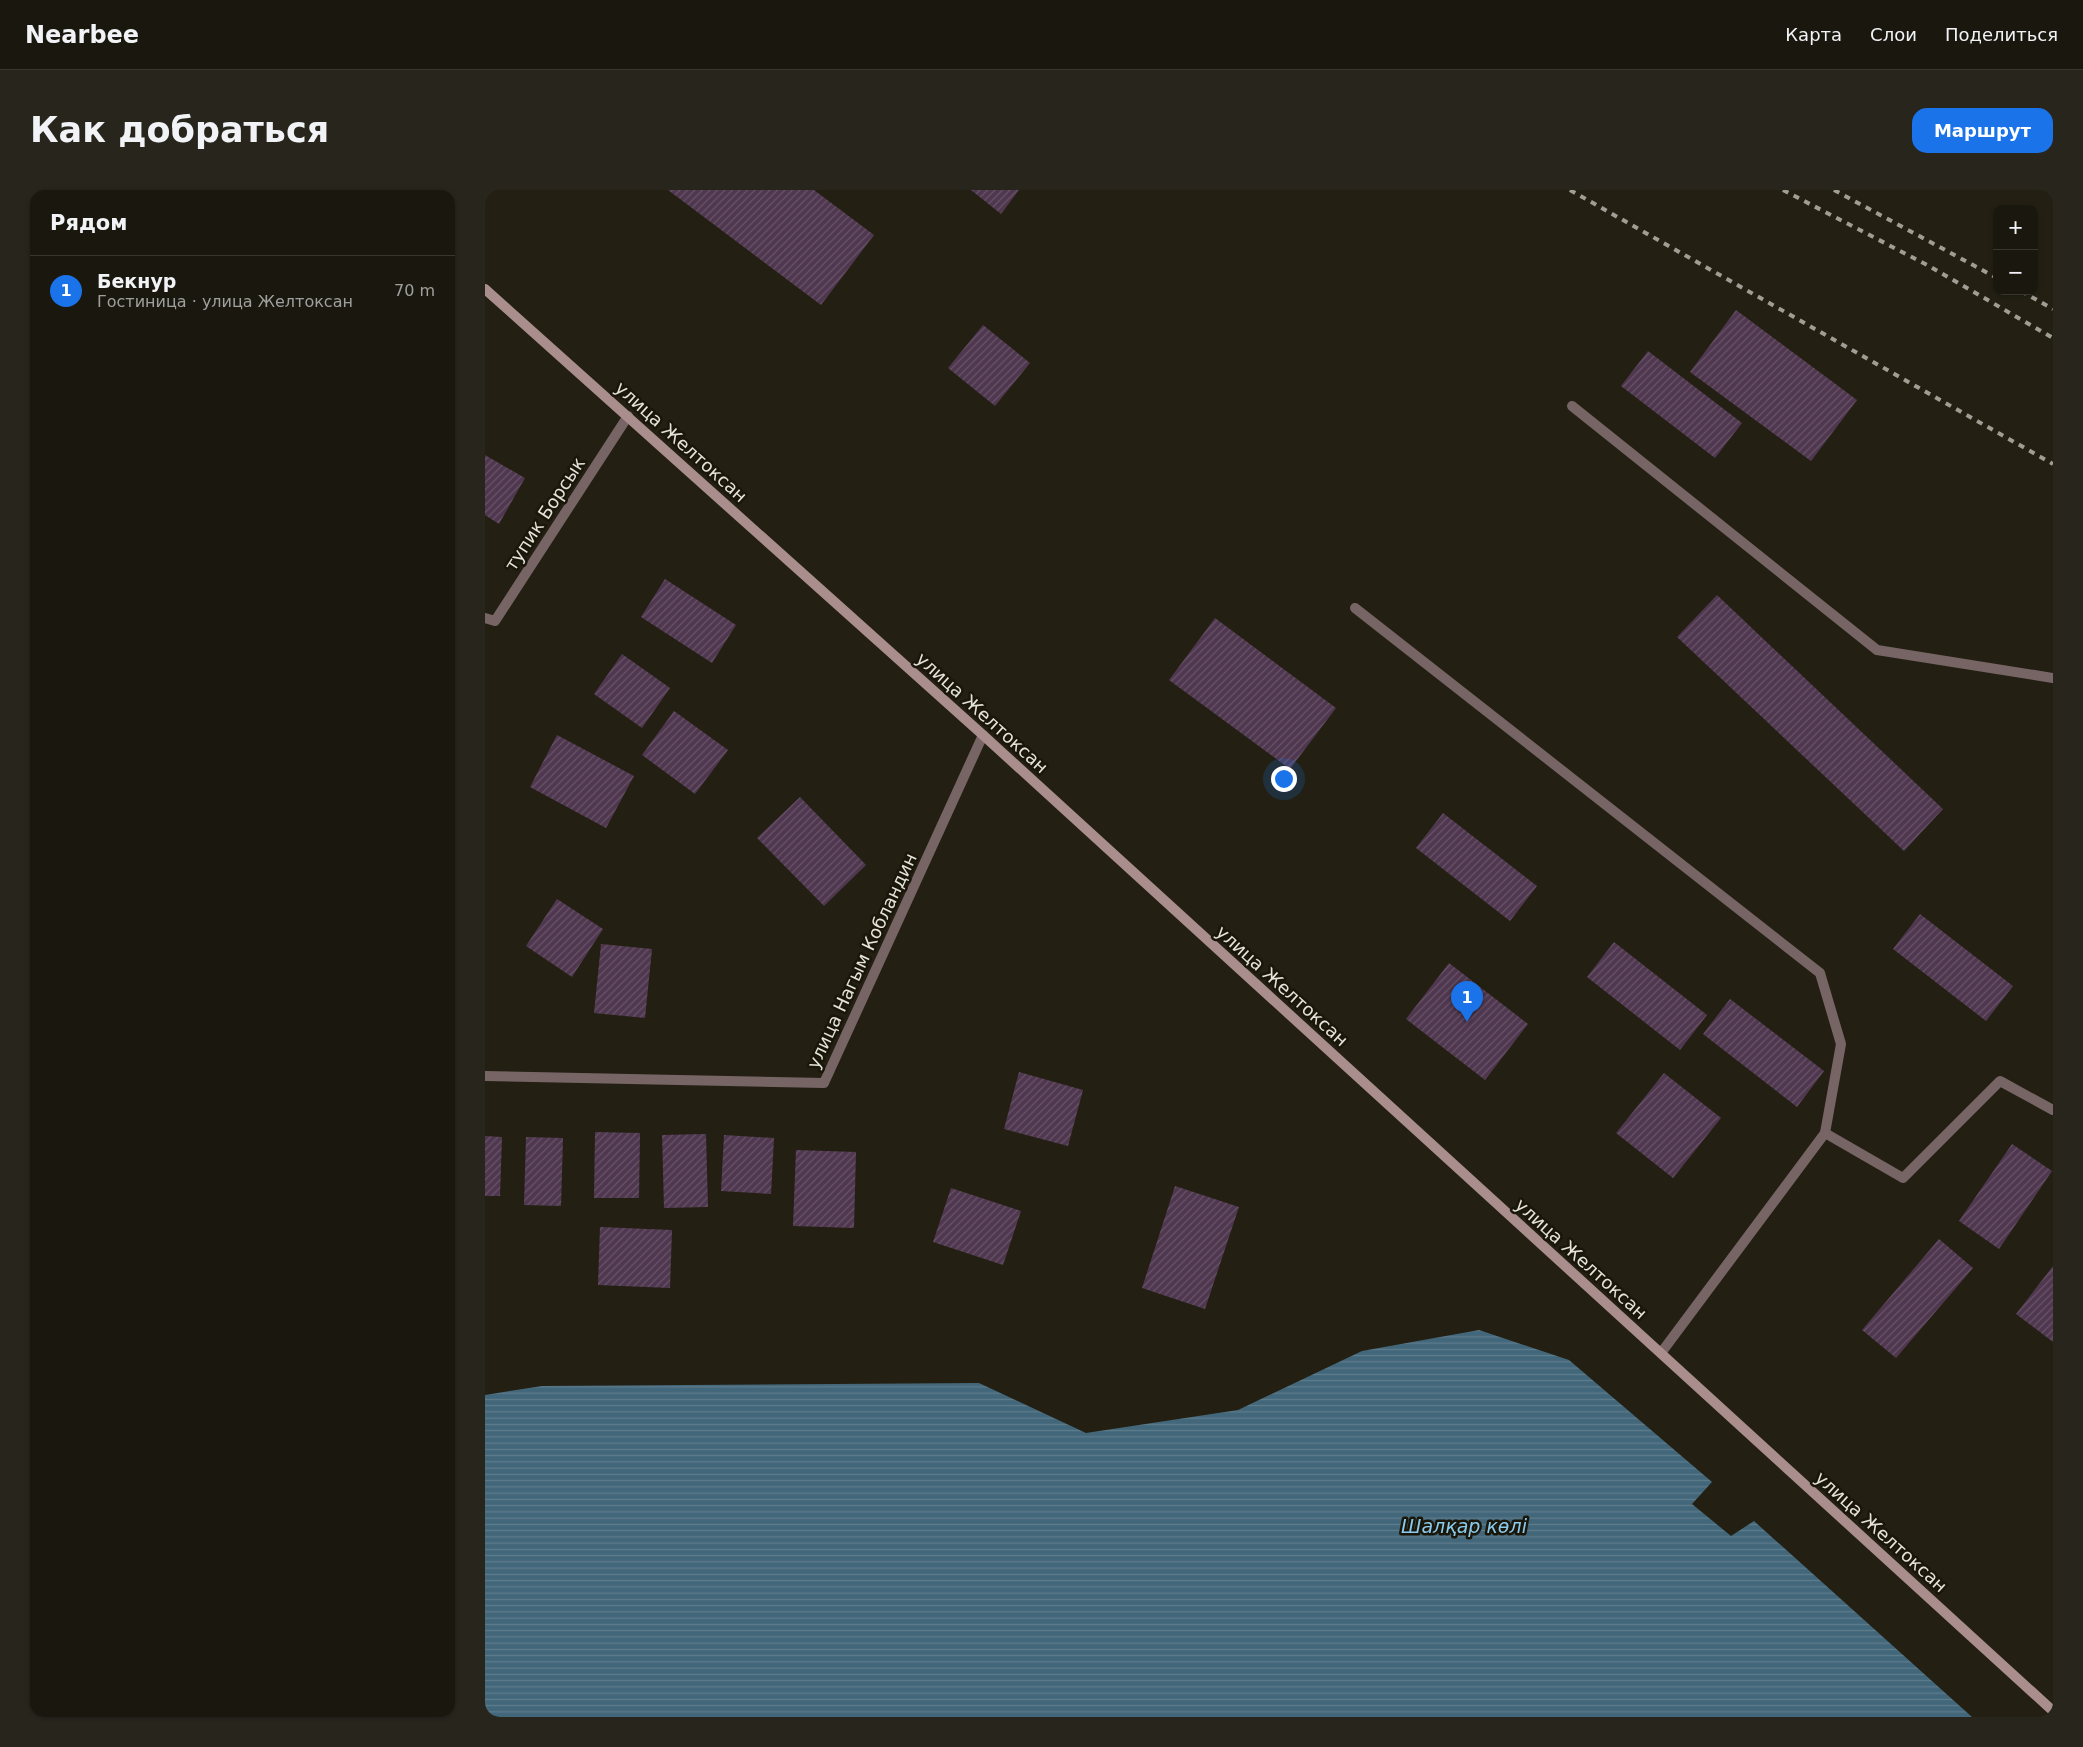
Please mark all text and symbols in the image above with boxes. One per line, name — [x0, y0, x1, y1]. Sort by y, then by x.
text: Nearbee — [25, 21, 139, 49]
text: Карта — [1785, 24, 1842, 45]
text: Слои — [1870, 24, 1917, 45]
text: Поделиться — [1945, 24, 2058, 45]
button: Маршрут — [1912, 108, 2053, 153]
text: Как добраться — [30, 110, 329, 150]
map controls — [1993, 205, 2038, 295]
button: + — [1993, 205, 2038, 250]
text: Рядом — [50, 211, 127, 235]
button: − — [1993, 250, 2038, 295]
text: Бекнур — [97, 270, 176, 292]
text: 1 — [60, 281, 72, 300]
text: 70 m — [394, 281, 435, 300]
text: Гостиница · улица Желтоксан — [97, 292, 353, 311]
street label: улица Желтоксан — [611, 377, 751, 506]
street label: тупик Борсык — [500, 453, 589, 574]
street label: улица Желтоксан — [912, 648, 1052, 777]
your location — [1271, 766, 1297, 792]
street label: улица Нагым Кобландин — [802, 850, 921, 1072]
street label: улица Желтоксан — [1212, 921, 1352, 1050]
pin: 1 — [1451, 981, 1483, 1022]
street label: улица Желтоксан — [1511, 1194, 1651, 1323]
street label: улица Желтоксан — [1811, 1467, 1951, 1596]
water label: Шалқар көлі — [1401, 1515, 1528, 1537]

